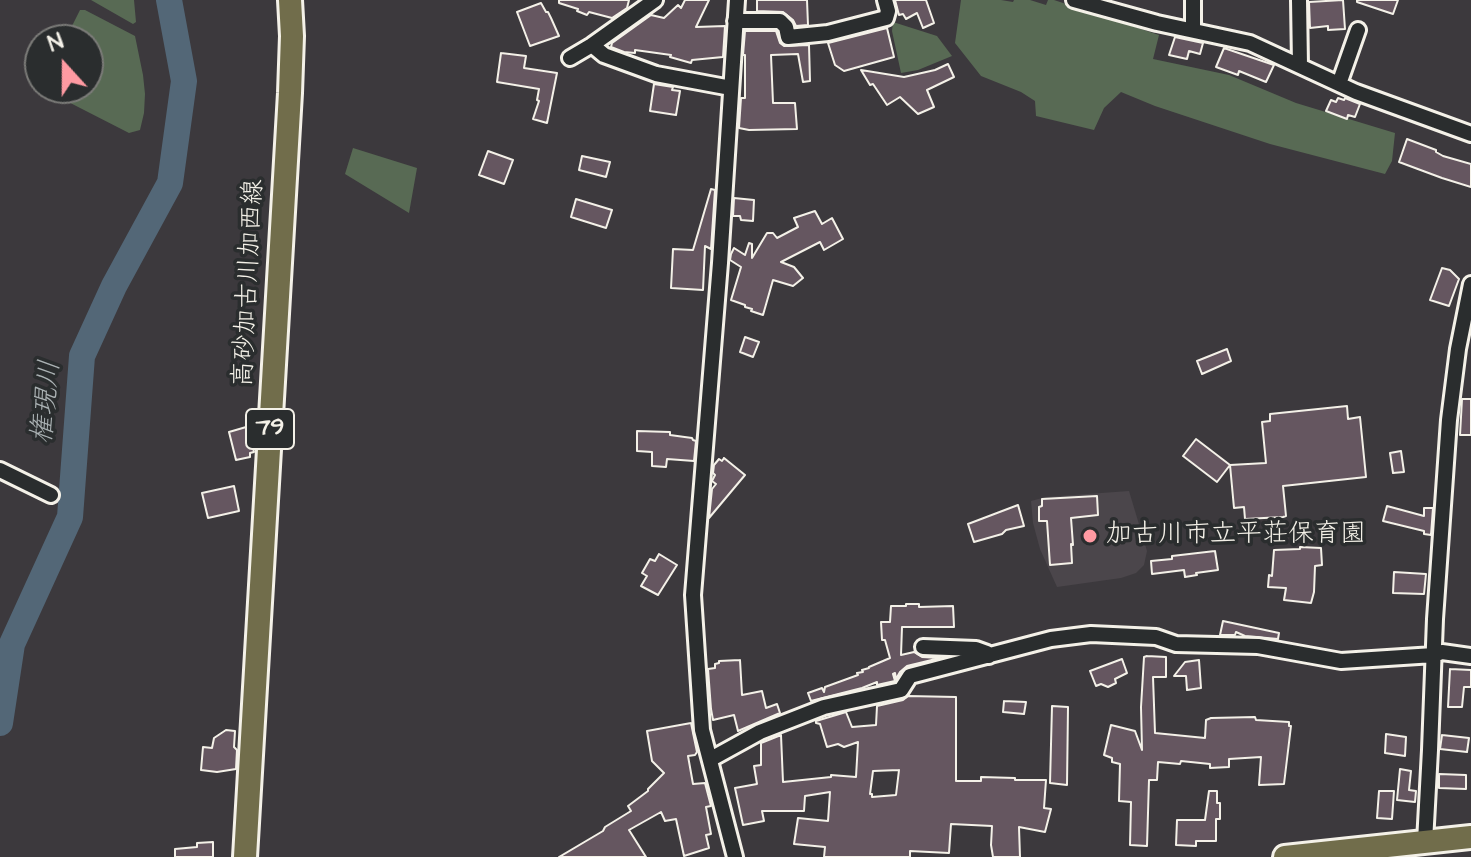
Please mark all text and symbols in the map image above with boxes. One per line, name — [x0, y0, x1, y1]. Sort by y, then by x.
north arrow — [24, 24, 104, 104]
text: N — [44, 26, 68, 60]
street label: 高砂加古川加西線 — [229, 178, 271, 388]
water label: 権現川 — [27, 358, 69, 446]
road number: 79 — [246, 409, 294, 449]
place label: 加古川市立平荘保育園 — [1106, 520, 1366, 552]
marker: 加古川市立平荘保育園 — [1081, 527, 1099, 545]

